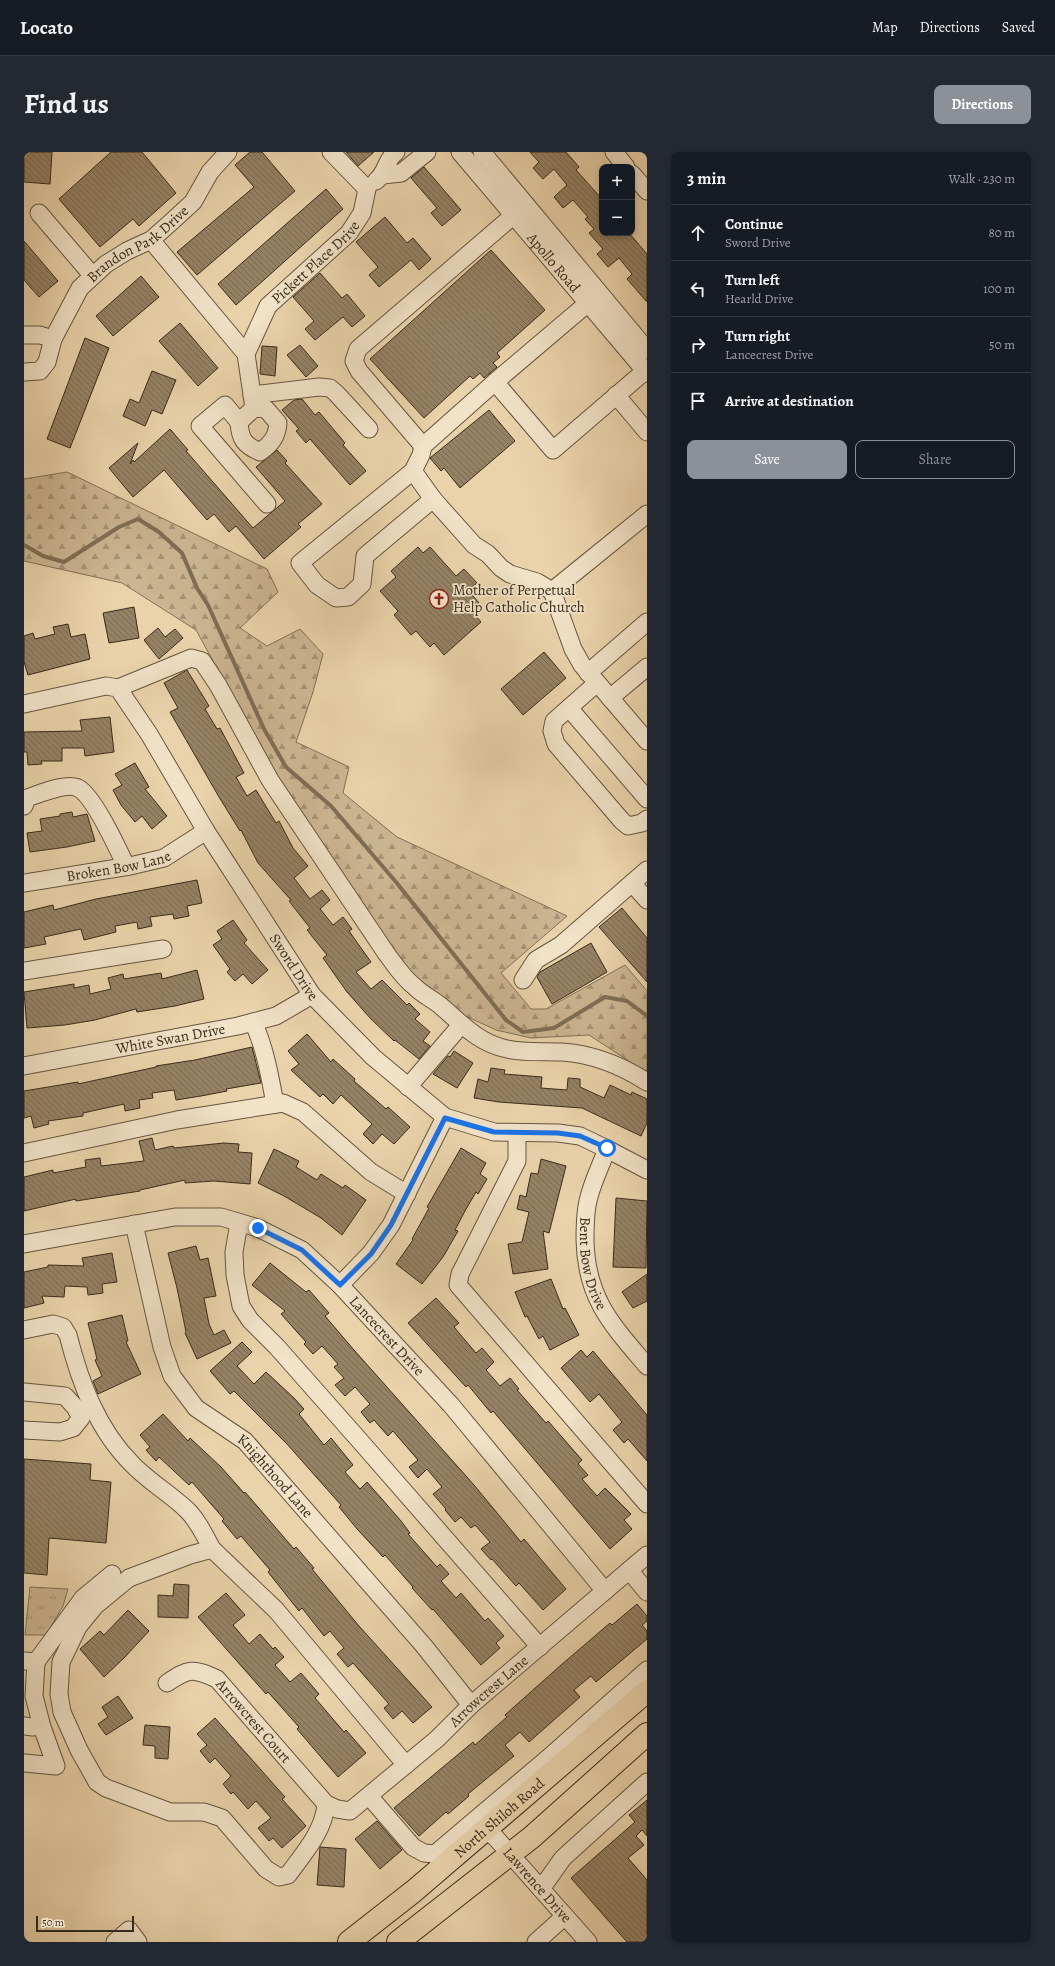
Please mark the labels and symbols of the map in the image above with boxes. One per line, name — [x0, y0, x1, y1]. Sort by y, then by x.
street label: Brandon Park Drive — [82, 201, 193, 287]
street label: Pickett Place Drive — [267, 217, 364, 308]
street label: Apollo Road — [522, 228, 585, 298]
place label: Mother of Perpetual Help Catholic Church — [453, 580, 585, 617]
church icon: Mother of Perpetual Help Catholic Church — [428, 588, 450, 610]
street label: Broken Bow Lane — [65, 846, 175, 886]
street label: Sword Drive — [265, 930, 323, 1005]
street label: White Swan Drive — [113, 1019, 227, 1059]
route start — [598, 1139, 616, 1157]
street label: Bent Bow Drive — [575, 1216, 612, 1314]
route end — [249, 1219, 267, 1237]
street label: Lancecrest Drive — [345, 1291, 429, 1380]
street label: Knighthood Lane — [234, 1429, 318, 1522]
street label: Arrowcrest Lane — [444, 1650, 533, 1732]
street label: Arrowcrest Court — [211, 1674, 296, 1767]
street label: North Shiloh Road — [450, 1773, 549, 1862]
street label: Lawrence Drive — [498, 1843, 577, 1927]
scale bar — [36, 1914, 134, 1933]

